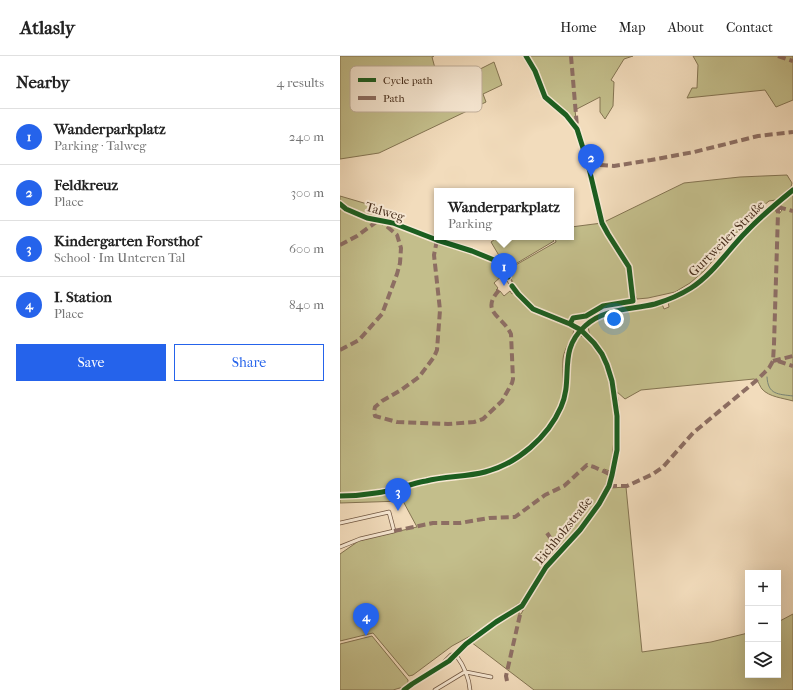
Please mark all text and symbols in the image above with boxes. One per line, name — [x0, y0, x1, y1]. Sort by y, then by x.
text: Atlasly — [20, 17, 75, 39]
text: Home — [560, 19, 597, 36]
text: Map — [619, 19, 646, 36]
text: About — [668, 19, 704, 36]
text: Contact — [726, 19, 773, 36]
legend — [350, 66, 482, 112]
text: Nearby — [16, 72, 70, 92]
text: Cycle path — [383, 74, 434, 87]
text: 4 results — [277, 75, 324, 90]
text: Path — [383, 92, 406, 105]
text: Wanderparkplatz — [54, 120, 166, 138]
text: 1 — [27, 129, 31, 144]
text: 240 m — [289, 129, 324, 144]
text: Parking · Talweg — [54, 138, 146, 153]
pin: 2 — [578, 144, 604, 177]
text: Feldkreuz — [54, 176, 118, 194]
text: 2 — [26, 185, 32, 200]
text: 300 m — [291, 185, 324, 200]
popup — [434, 188, 574, 240]
text: Place — [54, 194, 84, 209]
street label: Gurtweiler Straße — [685, 197, 768, 279]
text: Wanderparkplatz — [448, 198, 560, 216]
street label: Talweg — [364, 199, 407, 224]
text: Parking — [448, 216, 492, 231]
text: Kindergarten Forsthof — [54, 232, 200, 250]
text: 3 — [26, 241, 32, 256]
text: 600 m — [289, 241, 324, 256]
text: School · Im Unteren Tal — [54, 250, 185, 265]
pin: 1 — [491, 253, 517, 286]
text: I. Station — [54, 288, 112, 306]
text: 4 — [25, 297, 33, 312]
text: 840 m — [289, 297, 324, 312]
text: Place — [54, 306, 84, 321]
your location — [604, 309, 624, 329]
button: Save — [16, 344, 166, 381]
button: Share — [174, 344, 324, 381]
pin: 3 — [385, 478, 411, 511]
street label: Eichholzstraße — [532, 493, 595, 567]
map controls — [745, 570, 781, 678]
button: + — [745, 570, 781, 606]
pin: 4 — [353, 603, 379, 636]
button: − — [745, 606, 781, 642]
button: layers — [745, 642, 781, 678]

